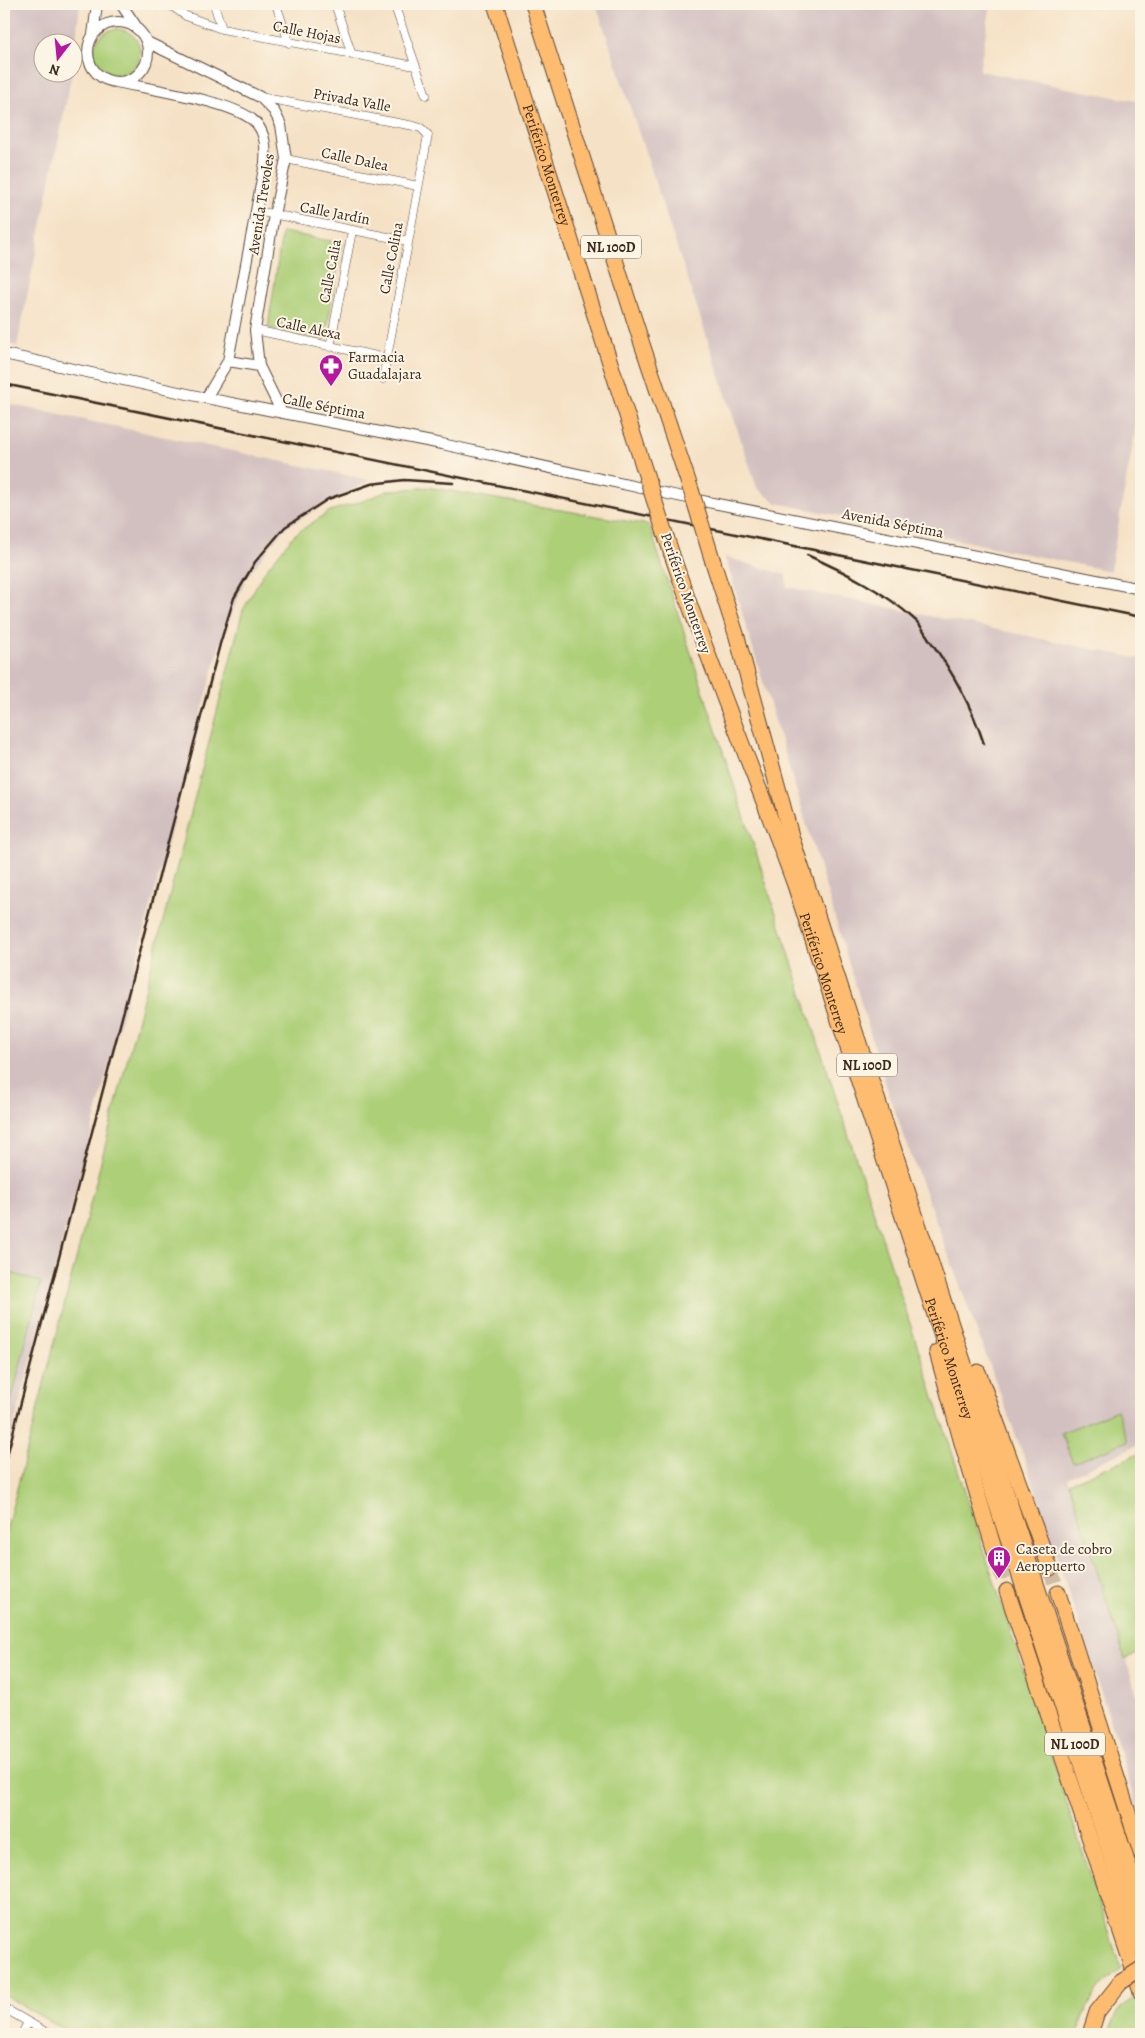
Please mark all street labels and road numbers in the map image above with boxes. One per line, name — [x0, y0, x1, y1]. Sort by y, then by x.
street label: Calle Hojas — [271, 16, 343, 48]
street label: Privada Valle — [312, 83, 393, 117]
street label: Periférico Monterrey — [518, 101, 576, 229]
street label: Calle Dalea — [320, 142, 390, 176]
street label: Avenida Trevoles — [243, 152, 279, 257]
street label: Calle Jardín — [298, 196, 372, 230]
street label: Calle Colina — [374, 220, 408, 296]
road number: NL 100D — [581, 236, 641, 258]
street label: Calle Calia — [314, 237, 346, 305]
street label: Calle Alexa — [275, 311, 343, 345]
street label: Calle Séptima — [281, 388, 367, 424]
street label: Avenida Séptima — [840, 503, 945, 543]
street label: Periférico Monterrey — [656, 530, 716, 656]
street label: Periférico Monterrey — [795, 910, 853, 1037]
road number: NL 100D — [837, 1054, 897, 1076]
street label: Periférico Monterrey — [920, 1295, 978, 1422]
road number: NL 100D — [1045, 1732, 1105, 1756]

